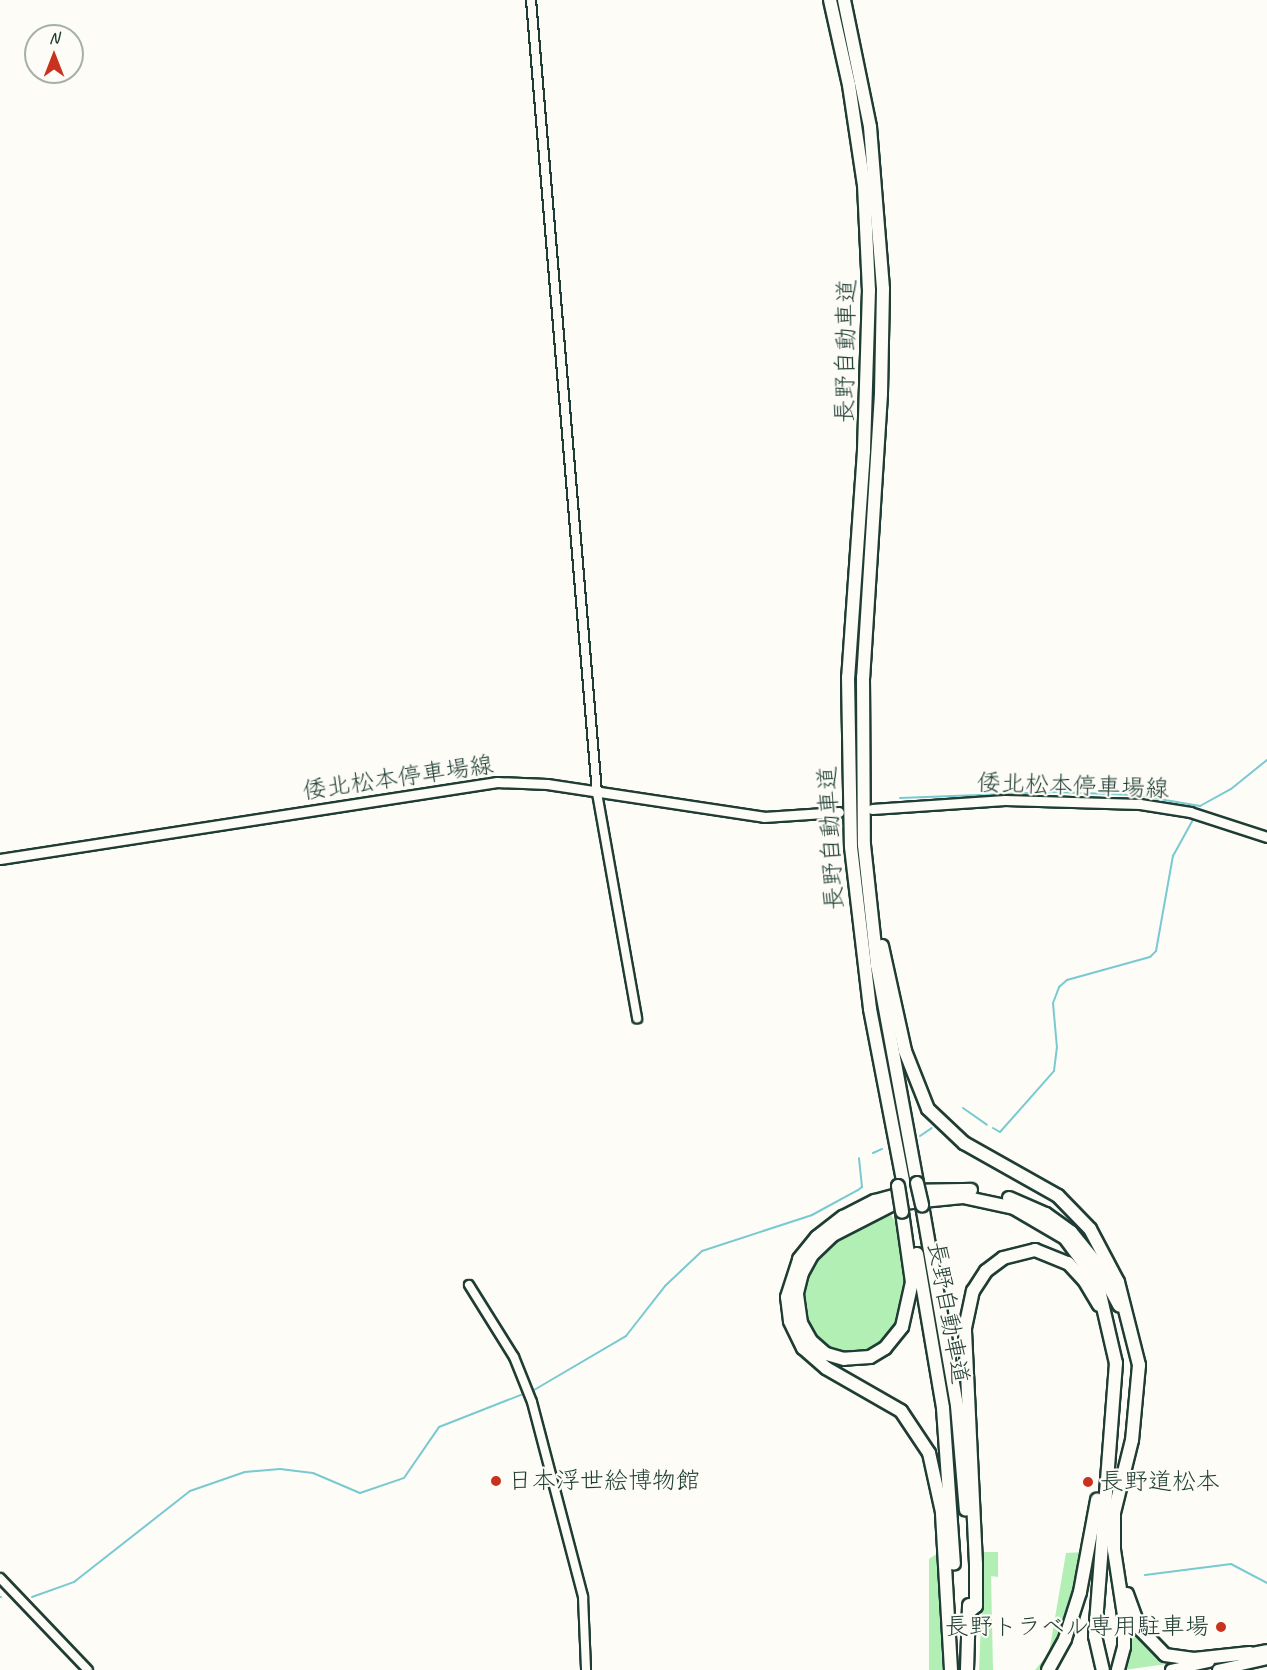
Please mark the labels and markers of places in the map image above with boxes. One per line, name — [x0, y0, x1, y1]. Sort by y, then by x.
place label: 日本浮世絵博物館 — [508, 1467, 700, 1495]
place label: 長野道松本 — [1100, 1468, 1220, 1496]
marker: 日本浮世絵博物館 — [489, 1474, 503, 1488]
marker: 長野道松本 — [1081, 1475, 1095, 1489]
place label: 長野トラベル専用駐車場 — [945, 1613, 1209, 1641]
marker: 長野トラベル専用駐車場 — [1214, 1620, 1228, 1634]

